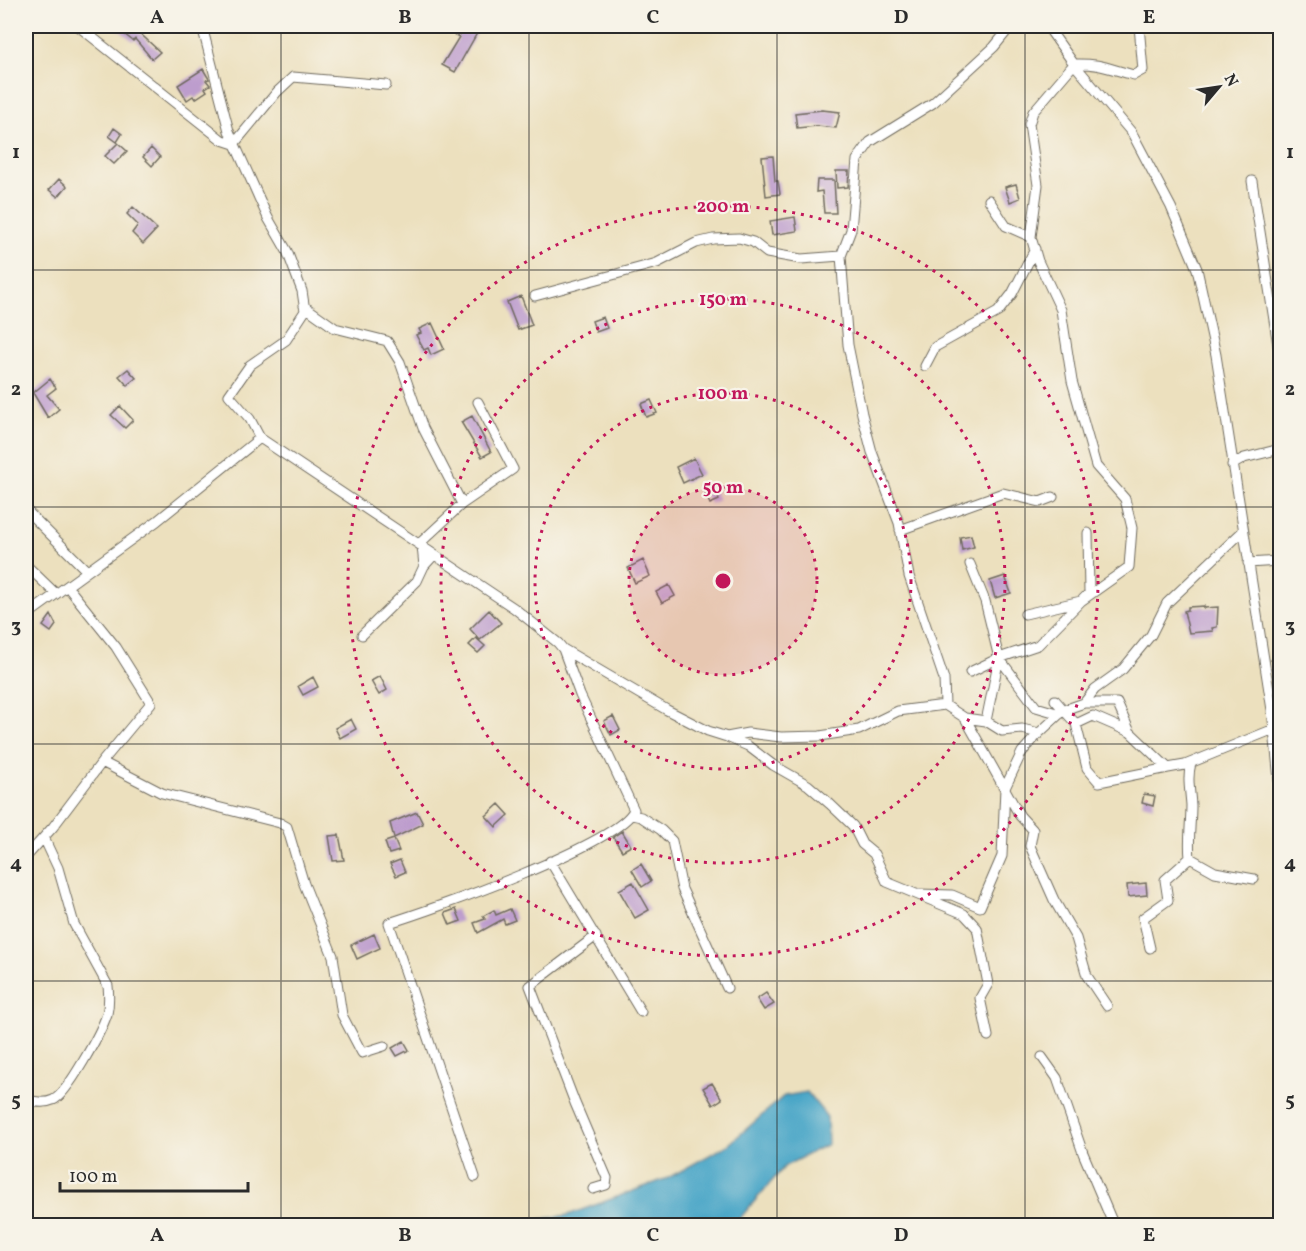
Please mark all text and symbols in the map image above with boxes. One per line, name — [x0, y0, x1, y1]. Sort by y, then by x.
text: A — [150, 4, 164, 32]
text: B — [398, 4, 412, 32]
text: C — [647, 4, 660, 32]
text: D — [894, 4, 908, 32]
text: E — [1143, 4, 1155, 32]
north arrow — [1189, 57, 1249, 117]
text: N — [1218, 70, 1243, 91]
text: 1 — [12, 139, 20, 167]
text: 1 — [1286, 139, 1294, 167]
text: 200 m — [697, 195, 749, 220]
text: 150 m — [699, 288, 747, 313]
text: 2 — [11, 376, 21, 404]
text: 2 — [1285, 376, 1295, 404]
text: 100 m — [698, 382, 748, 407]
text: 50 m — [703, 476, 743, 501]
centre of rings — [713, 571, 733, 591]
text: 3 — [11, 613, 21, 641]
text: 3 — [1285, 613, 1295, 641]
text: 4 — [10, 850, 22, 878]
text: 4 — [1284, 850, 1296, 878]
text: 5 — [11, 1087, 21, 1115]
text: 5 — [1285, 1087, 1295, 1115]
scale bar — [60, 1155, 248, 1193]
text: 100 m — [69, 1165, 118, 1190]
text: A — [150, 1222, 164, 1250]
text: B — [398, 1222, 412, 1250]
text: C — [647, 1222, 660, 1250]
text: D — [894, 1222, 908, 1250]
text: E — [1143, 1222, 1155, 1250]

